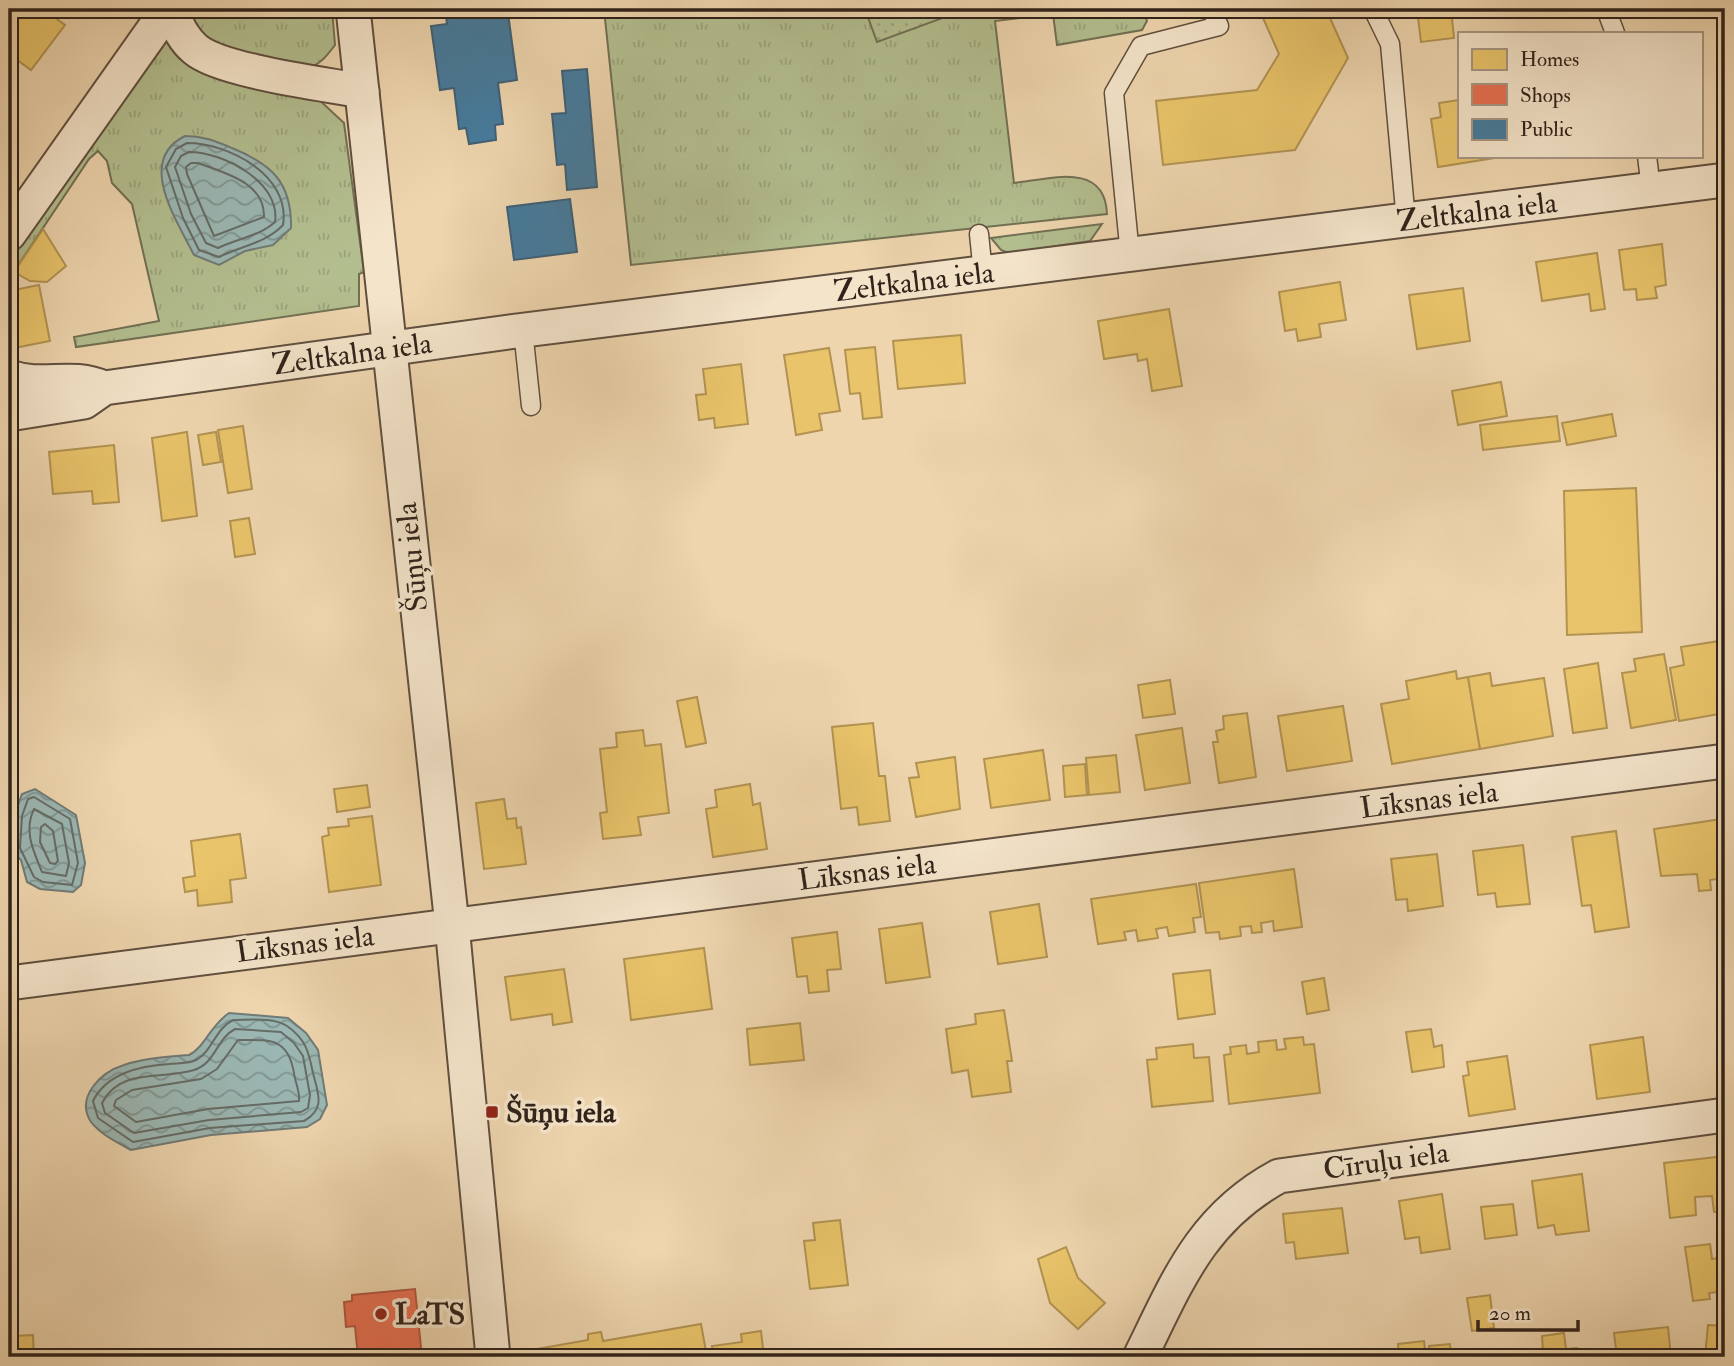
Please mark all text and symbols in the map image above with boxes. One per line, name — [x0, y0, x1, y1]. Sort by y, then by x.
legend — [1458, 32, 1702, 158]
text: Homes — [1520, 46, 1579, 73]
text: Shops — [1520, 82, 1571, 109]
text: Public — [1520, 116, 1573, 143]
street label: Zeltkalna iela — [1395, 184, 1560, 240]
street label: Zeltkalna iela — [832, 254, 997, 310]
street label: Zeltkalna iela — [270, 324, 435, 384]
street label: Šūņu iela — [388, 500, 436, 613]
street label: Līksnas iela — [1358, 773, 1501, 827]
street label: Līksnas iela — [796, 845, 939, 899]
street label: Līksnas iela — [234, 917, 377, 971]
place label: Šūņu iela — [506, 1093, 617, 1131]
marker: Šūņu iela — [484, 1104, 500, 1120]
street label: Cīruļu iela — [1321, 1134, 1452, 1188]
scale bar — [1478, 1289, 1578, 1333]
place label: LaTS — [395, 1296, 465, 1333]
text: 20 m — [1489, 1300, 1531, 1327]
marker: LaTS — [373, 1306, 389, 1322]

